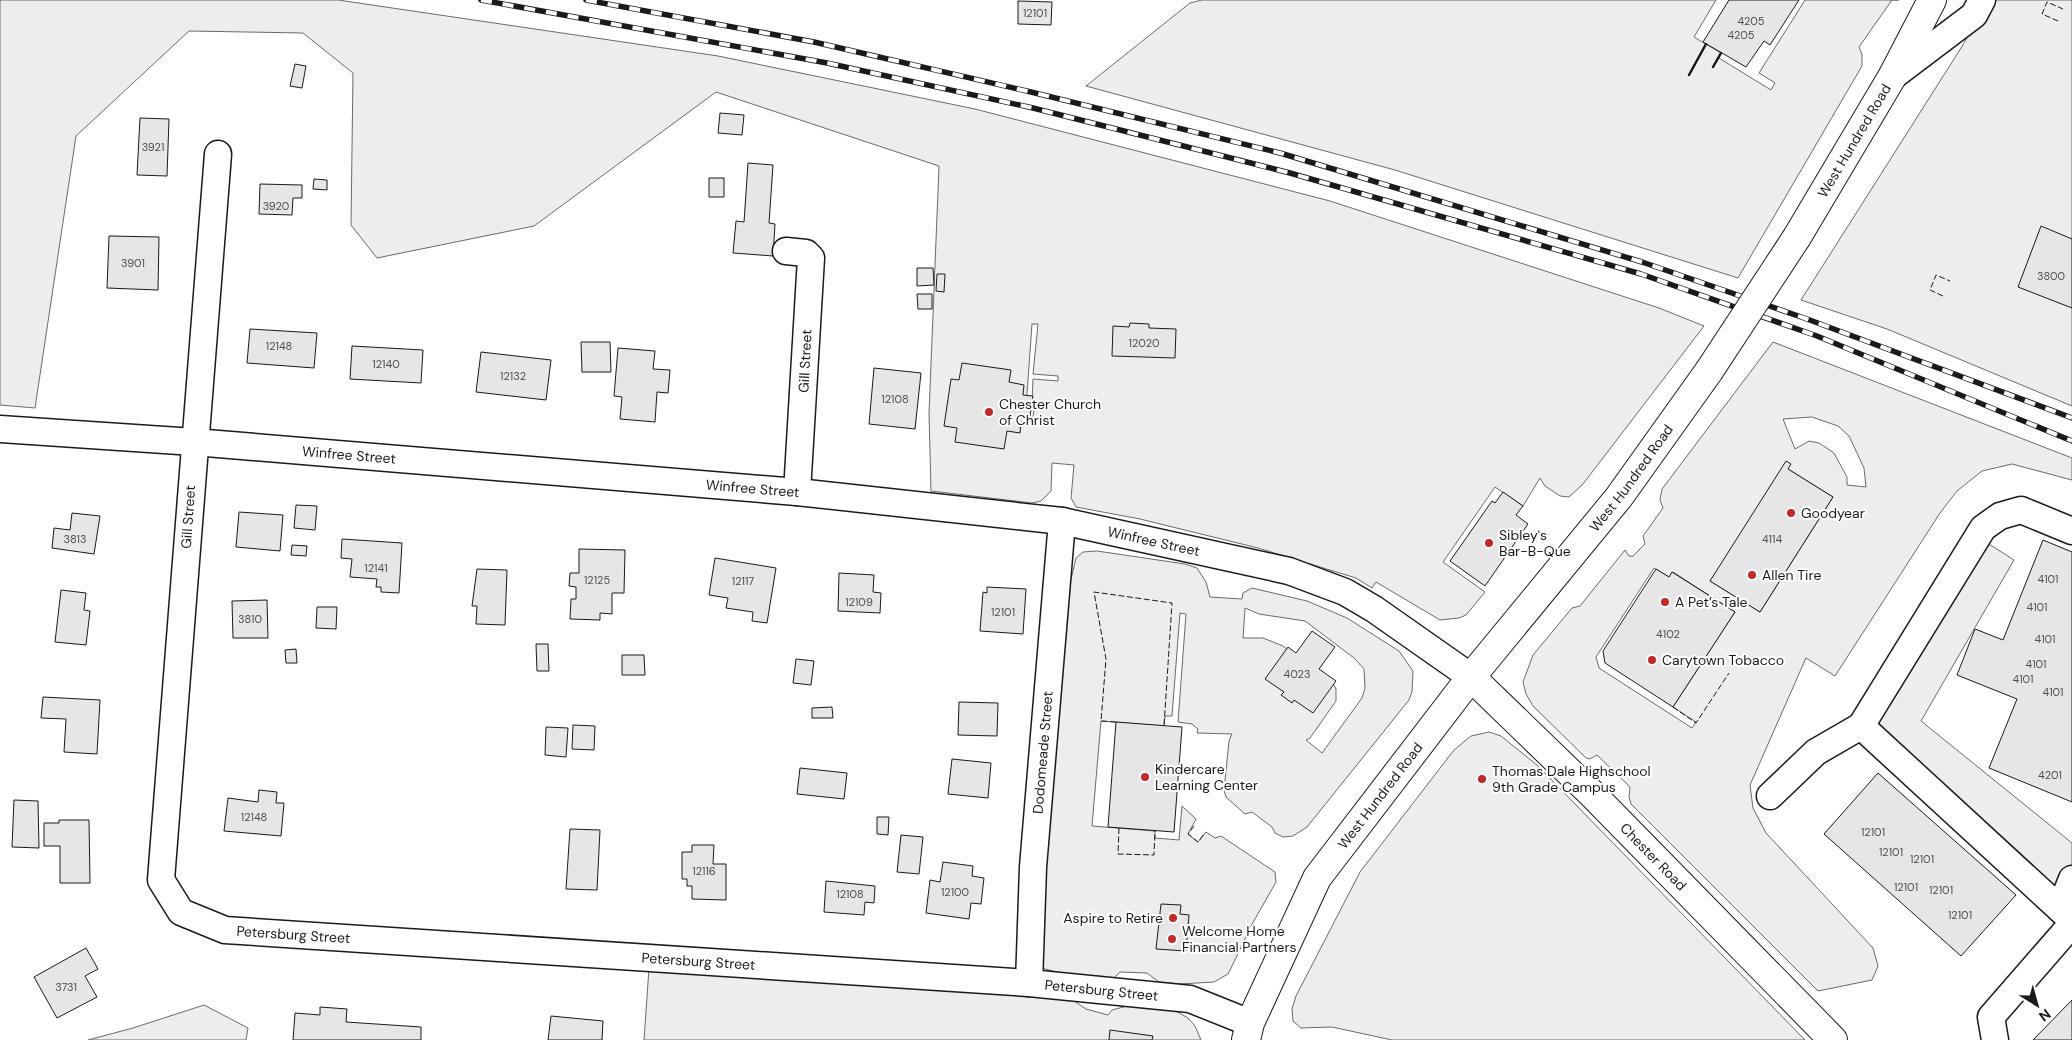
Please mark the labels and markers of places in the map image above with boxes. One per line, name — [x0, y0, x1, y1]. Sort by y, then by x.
place label: Chester Church of Christ — [999, 395, 1101, 429]
marker: Chester Church of Christ — [983, 406, 995, 418]
place label: Goodyear — [1801, 504, 1865, 522]
marker: Goodyear — [1785, 507, 1797, 519]
place label: Sibley's Bar-B-Que — [1499, 526, 1571, 560]
marker: Sibley's Bar-B-Que — [1483, 537, 1495, 549]
place label: Allen Tire — [1762, 566, 1821, 584]
marker: Allen Tire — [1746, 569, 1758, 581]
place label: A Pet’s Tale — [1675, 593, 1748, 611]
marker: A Pet’s Tale — [1659, 596, 1671, 608]
place label: Carytown Tobacco — [1662, 651, 1784, 669]
marker: Carytown Tobacco — [1646, 654, 1658, 666]
place label: Kindercare Learning Center — [1155, 760, 1258, 794]
place label: Thomas Dale Highschool 9th Grade Campus — [1492, 762, 1651, 796]
marker: Kindercare Learning Center — [1139, 771, 1151, 783]
marker: Thomas Dale Highschool 9th Grade Campus — [1476, 773, 1488, 785]
place label: Aspire to Retire — [1063, 909, 1163, 927]
marker: Aspire to Retire — [1167, 912, 1179, 924]
place label: Welcome Home Financial Partners — [1182, 922, 1297, 956]
marker: Welcome Home Financial Partners — [1166, 933, 1178, 945]

